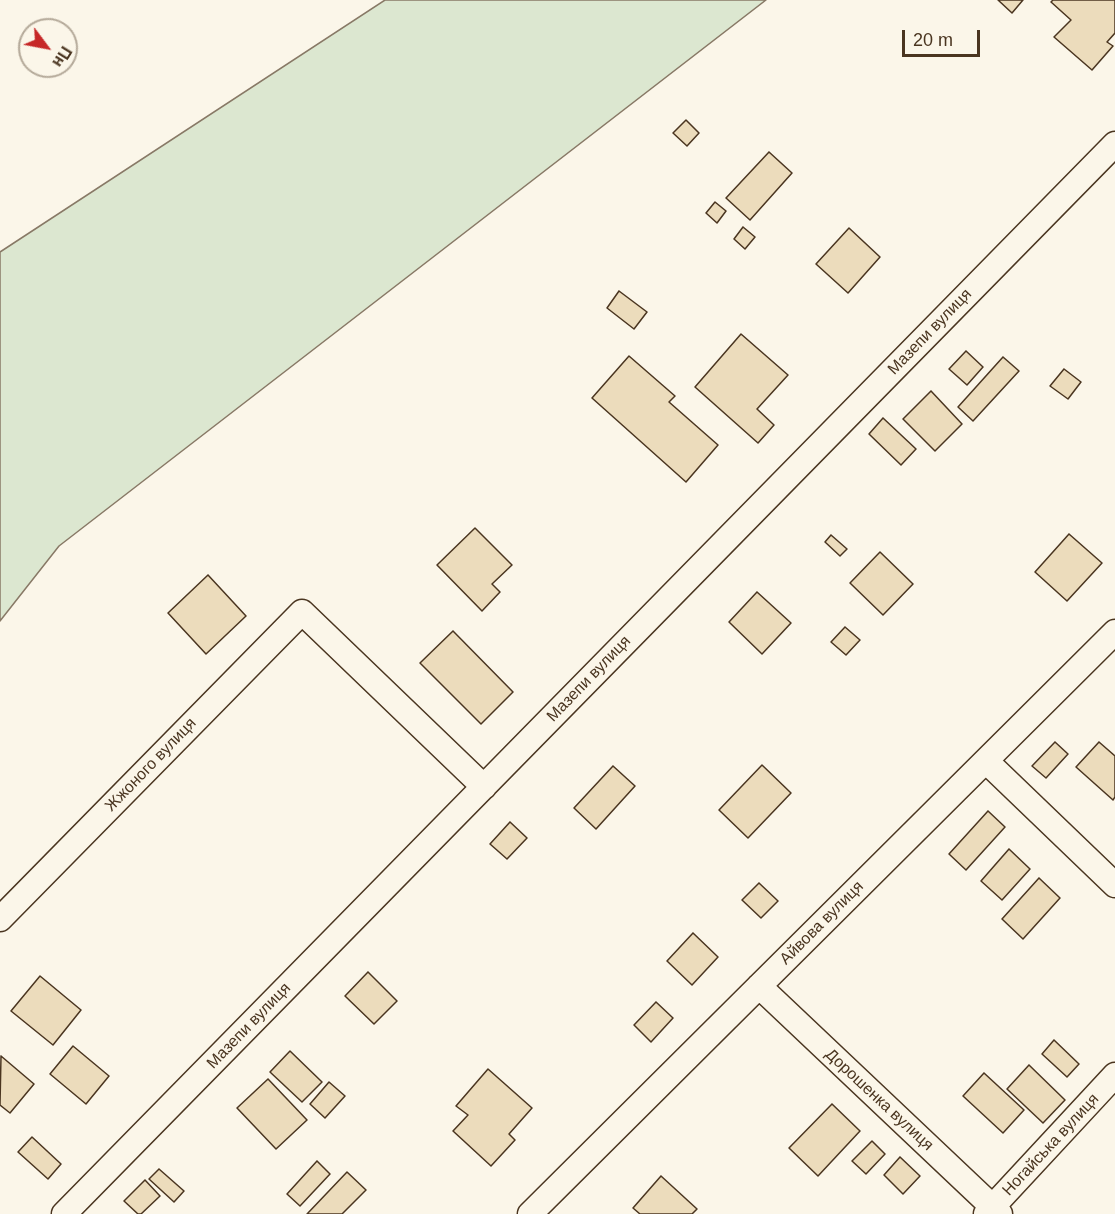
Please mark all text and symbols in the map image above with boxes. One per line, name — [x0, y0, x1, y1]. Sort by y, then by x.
north arrow — [18, 18, 78, 78]
scale bar — [905, 18, 983, 56]
text: 20 m — [913, 30, 953, 50]
text: Пн — [49, 43, 75, 70]
street label: Мазепи вулиця — [884, 285, 976, 379]
street label: Мазепи вулиця — [543, 632, 635, 726]
street label: Жжоного вулиця — [101, 714, 201, 816]
street label: Айвова вулиця — [776, 877, 868, 969]
street label: Мазепи вулиця — [203, 979, 295, 1073]
street label: Дорошенка вулиця — [821, 1045, 937, 1155]
street label: Ногайська вулиця — [999, 1090, 1103, 1200]

